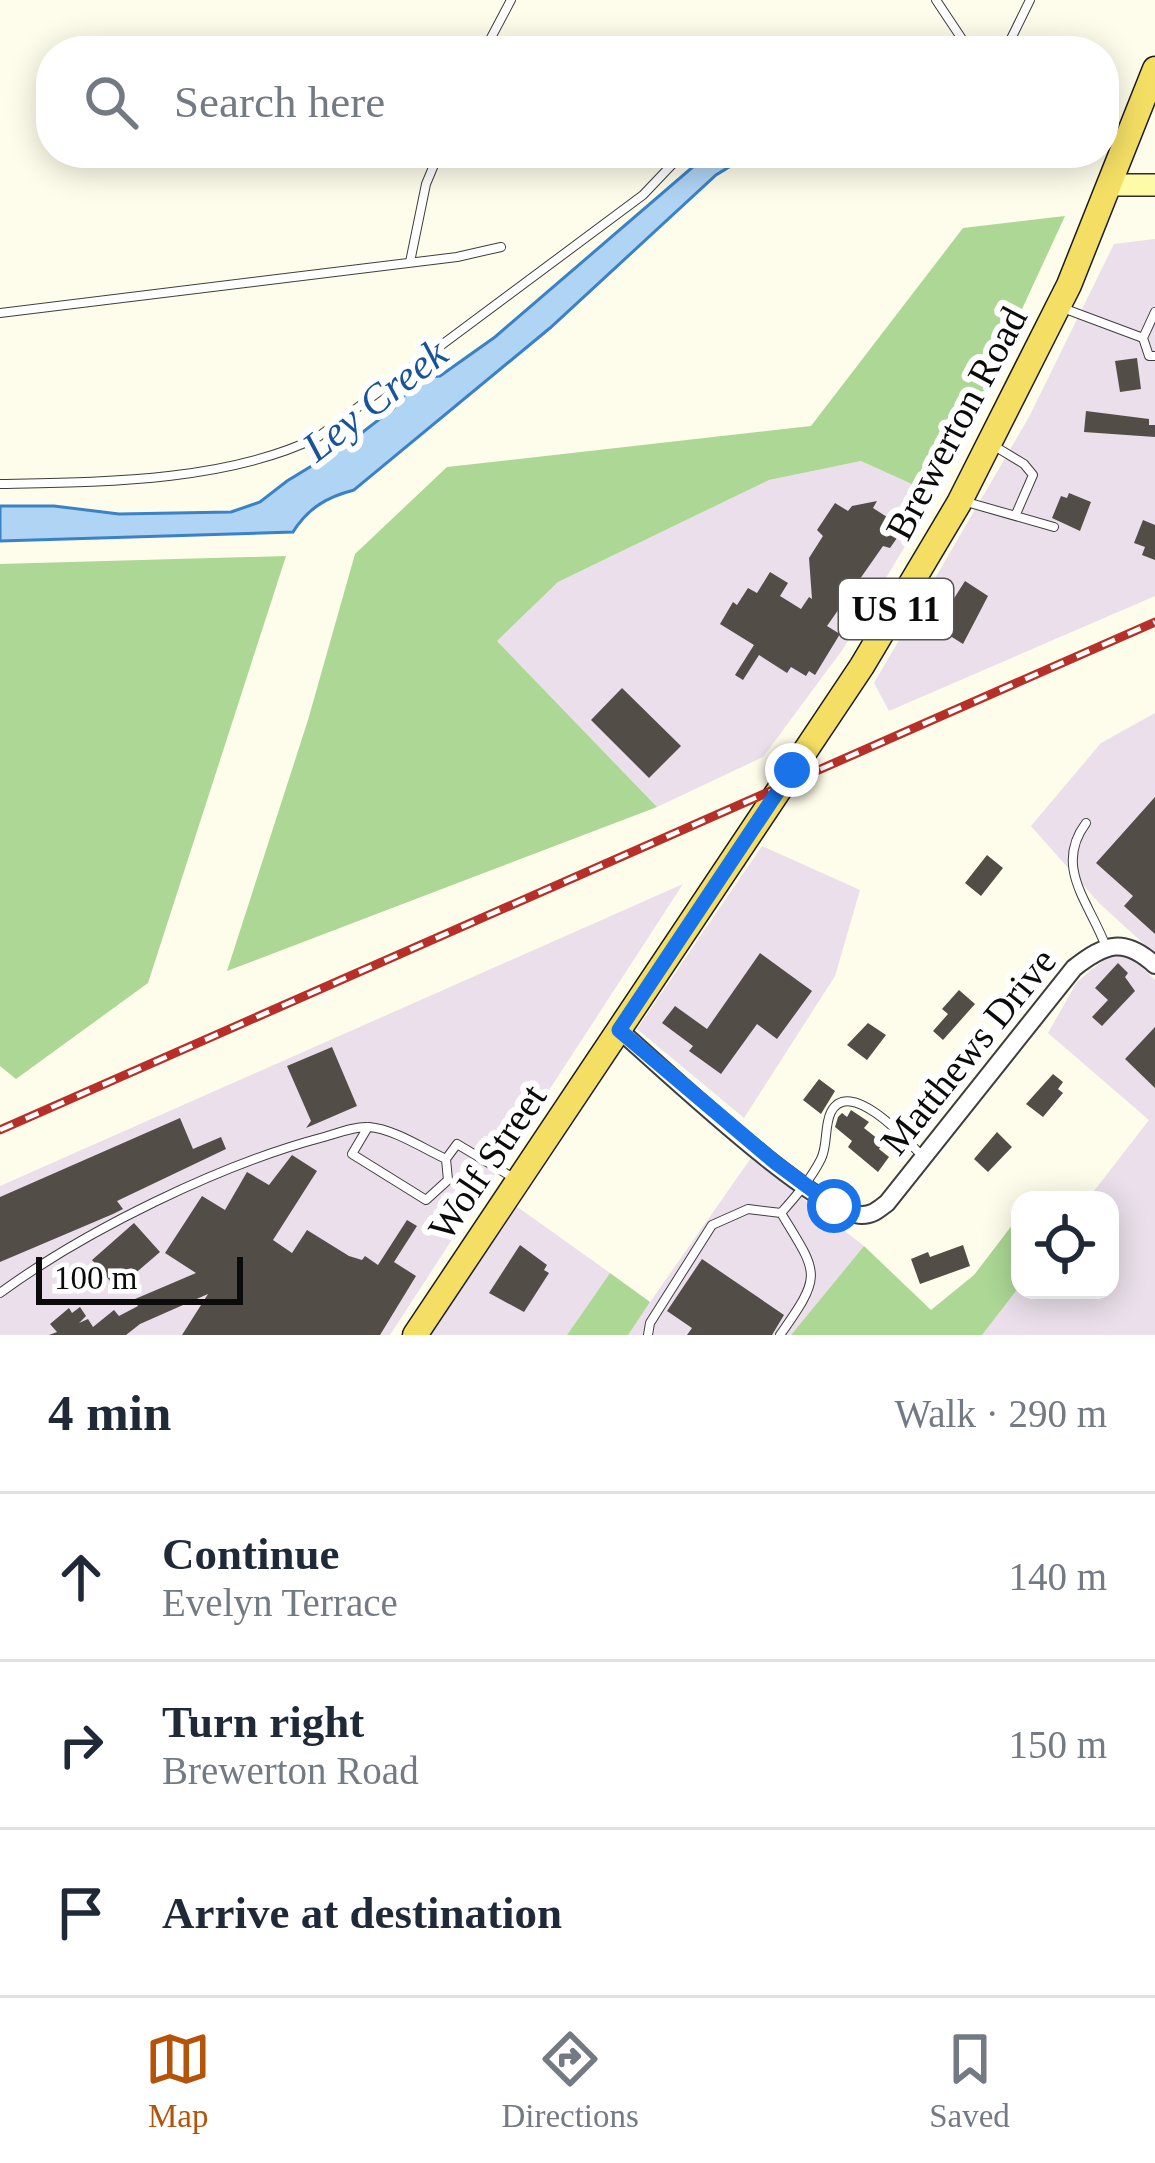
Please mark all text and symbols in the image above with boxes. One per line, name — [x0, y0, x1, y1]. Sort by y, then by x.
search box — [36, 36, 1119, 168]
icon: search — [78, 69, 144, 135]
text: Search here — [174, 77, 385, 127]
street label: Brewerton Road — [877, 299, 1035, 546]
water label: Ley Creek — [293, 329, 457, 471]
road number: US 11 — [839, 579, 953, 639]
route end — [765, 743, 819, 797]
street label: Matthews Drive — [872, 939, 1064, 1163]
street label: Wolf Street — [419, 1076, 555, 1248]
route start — [807, 1179, 861, 1233]
map controls — [1011, 1191, 1119, 1299]
button: locate — [1011, 1191, 1119, 1299]
scale bar — [36, 1251, 243, 1304]
text: 100 m — [54, 1260, 137, 1296]
text: 4 min — [48, 1385, 171, 1441]
text: Walk · 290 m — [895, 1392, 1107, 1435]
text: Continue — [162, 1529, 340, 1579]
icon: ahead — [48, 1544, 114, 1610]
text: 140 m — [1008, 1555, 1107, 1598]
text: Evelyn Terrace — [162, 1581, 398, 1624]
text: Turn right — [162, 1697, 364, 1747]
icon: right — [48, 1712, 114, 1778]
text: 150 m — [1008, 1723, 1107, 1766]
text: Brewerton Road — [162, 1749, 419, 1792]
icon: arrive — [48, 1880, 114, 1946]
text: Arrive at destination — [162, 1888, 562, 1938]
tab: Map — [145, 2026, 211, 2135]
tab: Directions — [501, 2026, 639, 2135]
tab: Saved — [929, 2026, 1010, 2135]

